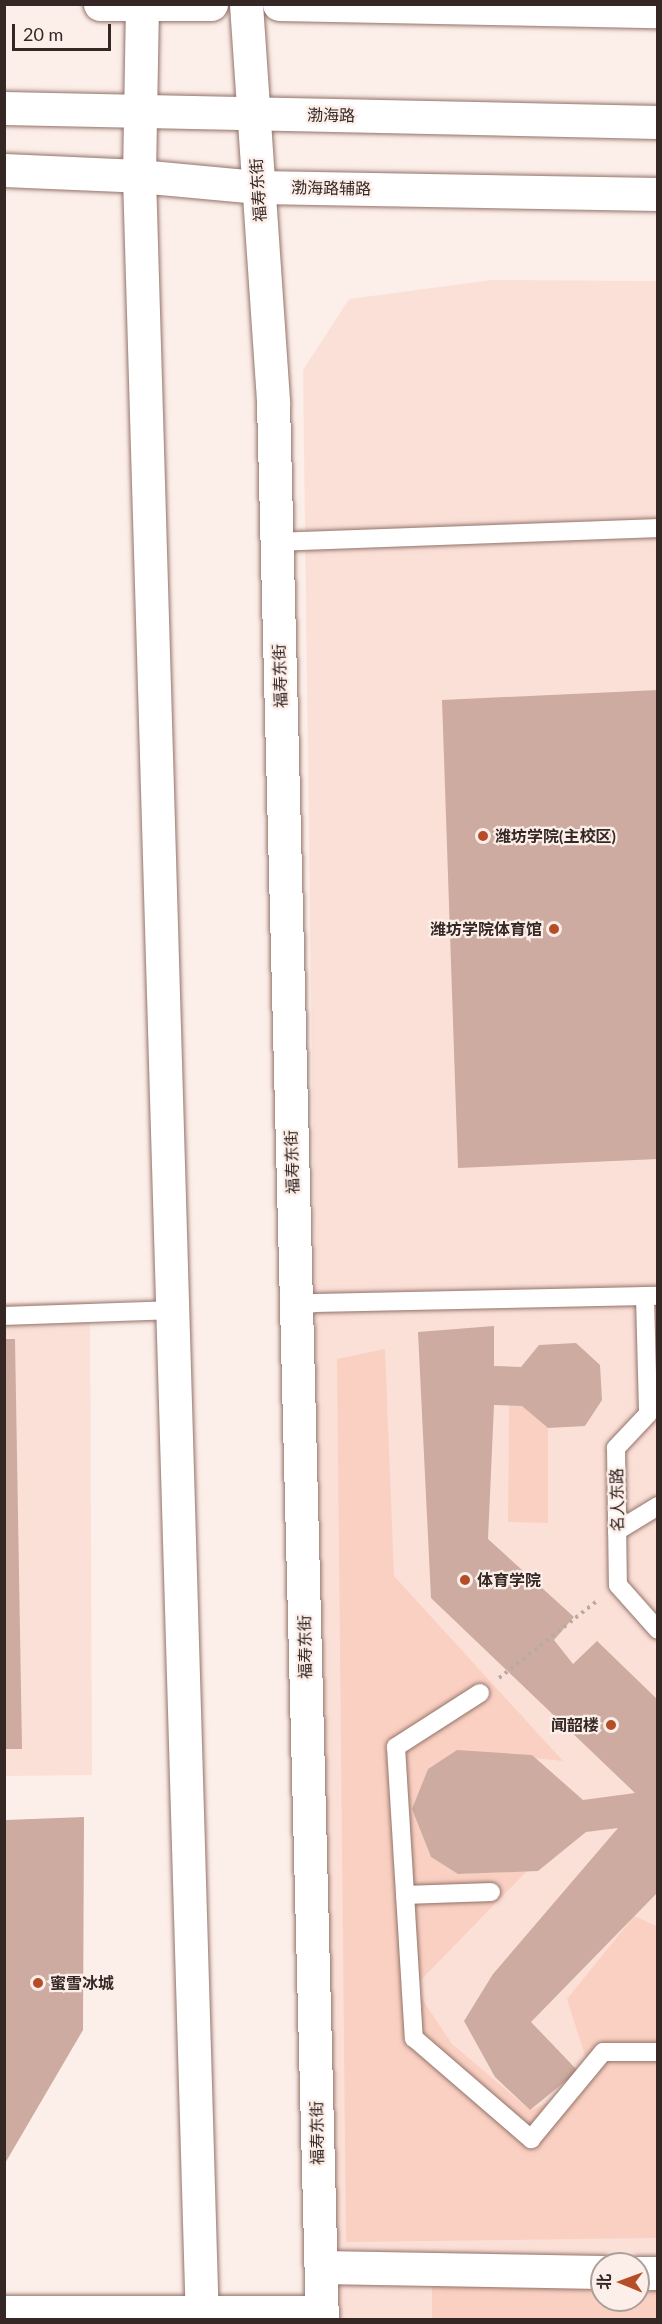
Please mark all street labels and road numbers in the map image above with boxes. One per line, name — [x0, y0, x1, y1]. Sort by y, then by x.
street label: 渤海路 — [307, 105, 355, 125]
street label: 福寿东街 — [246, 157, 270, 223]
street label: 渤海路辅路 — [291, 178, 371, 198]
street label: 福寿东街 — [269, 644, 291, 708]
street label: 福寿东街 — [281, 1130, 303, 1194]
street label: 名人东路 — [607, 1468, 627, 1532]
street label: 福寿东街 — [295, 1615, 315, 1679]
street label: 福寿东街 — [307, 2101, 327, 2165]

